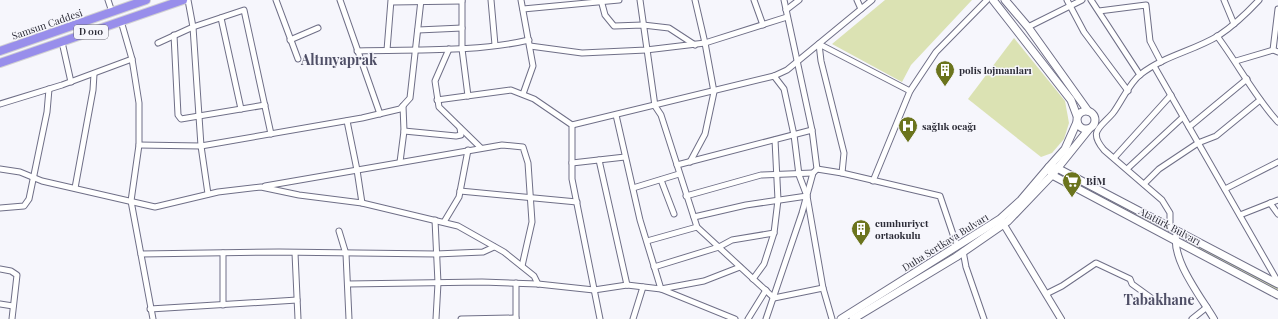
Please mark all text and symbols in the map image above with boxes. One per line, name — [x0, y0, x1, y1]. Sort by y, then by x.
street label: Samsun Caddesi — [10, 5, 84, 43]
road number: D 010 — [74, 25, 108, 39]
district label: Altınyaprak — [300, 50, 378, 69]
building icon: polis lojmanları — [934, 59, 956, 87]
place label: polis lojmanları — [959, 63, 1032, 77]
hospital icon: sağlık ocağı — [897, 115, 919, 143]
place label: sağlık ocağı — [922, 119, 976, 133]
supermarket icon: BİM — [1061, 170, 1083, 198]
place label: BİM — [1086, 174, 1106, 188]
street label: Atatürk Bulvarı — [1136, 203, 1204, 248]
street label: Duha Sertkaya Bulvarı — [899, 210, 991, 274]
place label: cumhuriyet ortaokulu — [875, 216, 929, 242]
building icon: cumhuriyet ortaokulu — [850, 218, 872, 246]
district label: Tabakhane — [1124, 290, 1194, 309]

